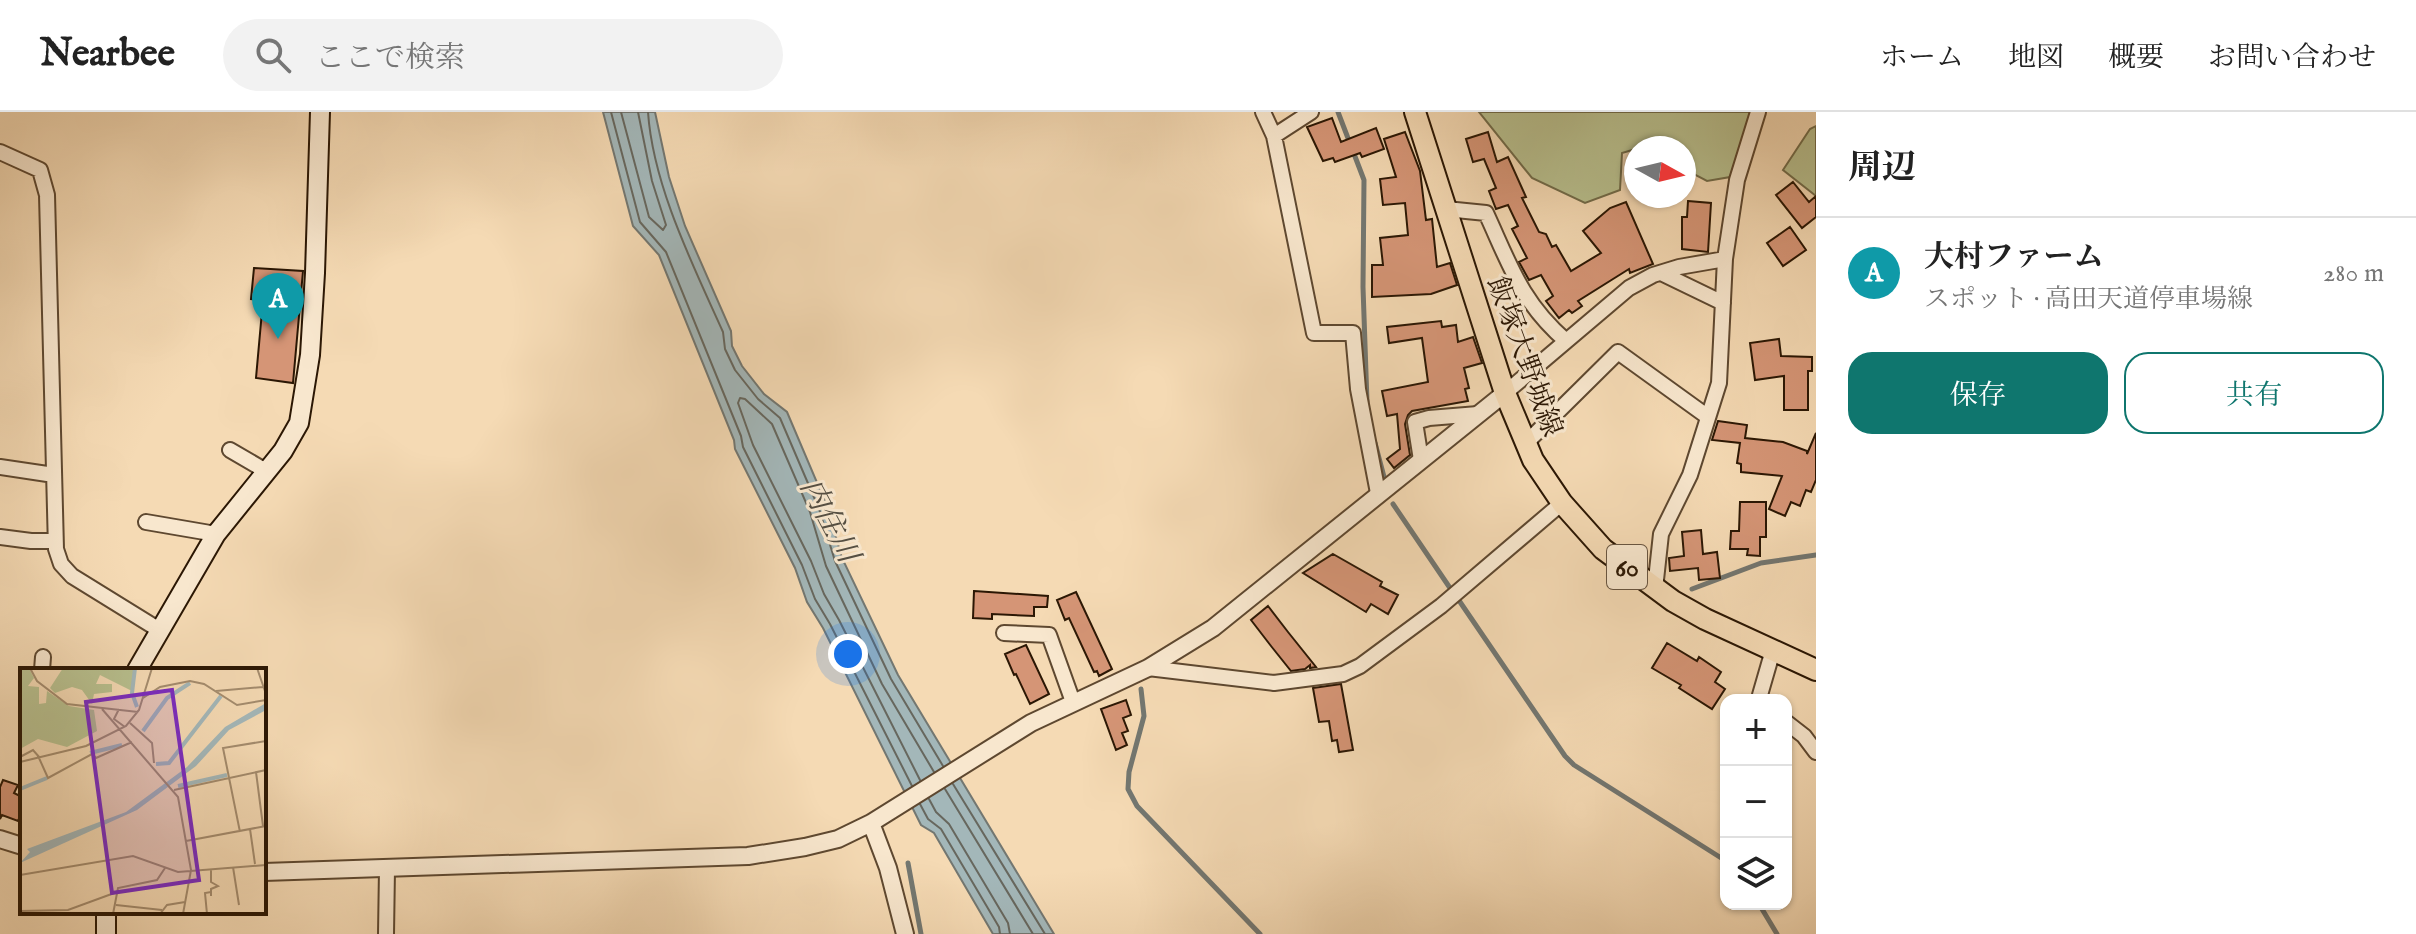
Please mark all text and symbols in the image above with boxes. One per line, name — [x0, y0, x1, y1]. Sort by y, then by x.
search box — [223, 19, 783, 91]
text: Nearbee — [40, 31, 175, 79]
icon: search — [251, 33, 295, 77]
text: ここで検索 — [315, 40, 465, 78]
text: ホーム — [1880, 41, 1964, 76]
text: 地図 — [2008, 41, 2064, 76]
text: 概要 — [2108, 41, 2164, 76]
text: お問い合わせ — [2208, 41, 2376, 76]
north arrow — [1624, 136, 1696, 208]
text: 周辺 — [1848, 147, 1916, 190]
text: 大村ファーム — [1924, 239, 2103, 277]
text: A — [1865, 257, 1883, 290]
text: 280 m — [2323, 257, 2384, 290]
street label: 飯塚大野城線 — [1478, 272, 1569, 442]
pin: A — [252, 273, 304, 339]
text: スポット · 高田天道停車場線 — [1924, 283, 2253, 316]
button: 保存 — [1848, 352, 2108, 434]
button: 共有 — [2124, 352, 2384, 434]
water label: 内住川 — [790, 472, 868, 572]
road number: 60 — [1607, 545, 1647, 589]
your location — [828, 634, 868, 674]
inset map — [20, 668, 266, 914]
map controls — [1720, 694, 1792, 910]
button: + — [1720, 694, 1792, 766]
button: − — [1720, 766, 1792, 838]
button: layers — [1720, 838, 1792, 910]

